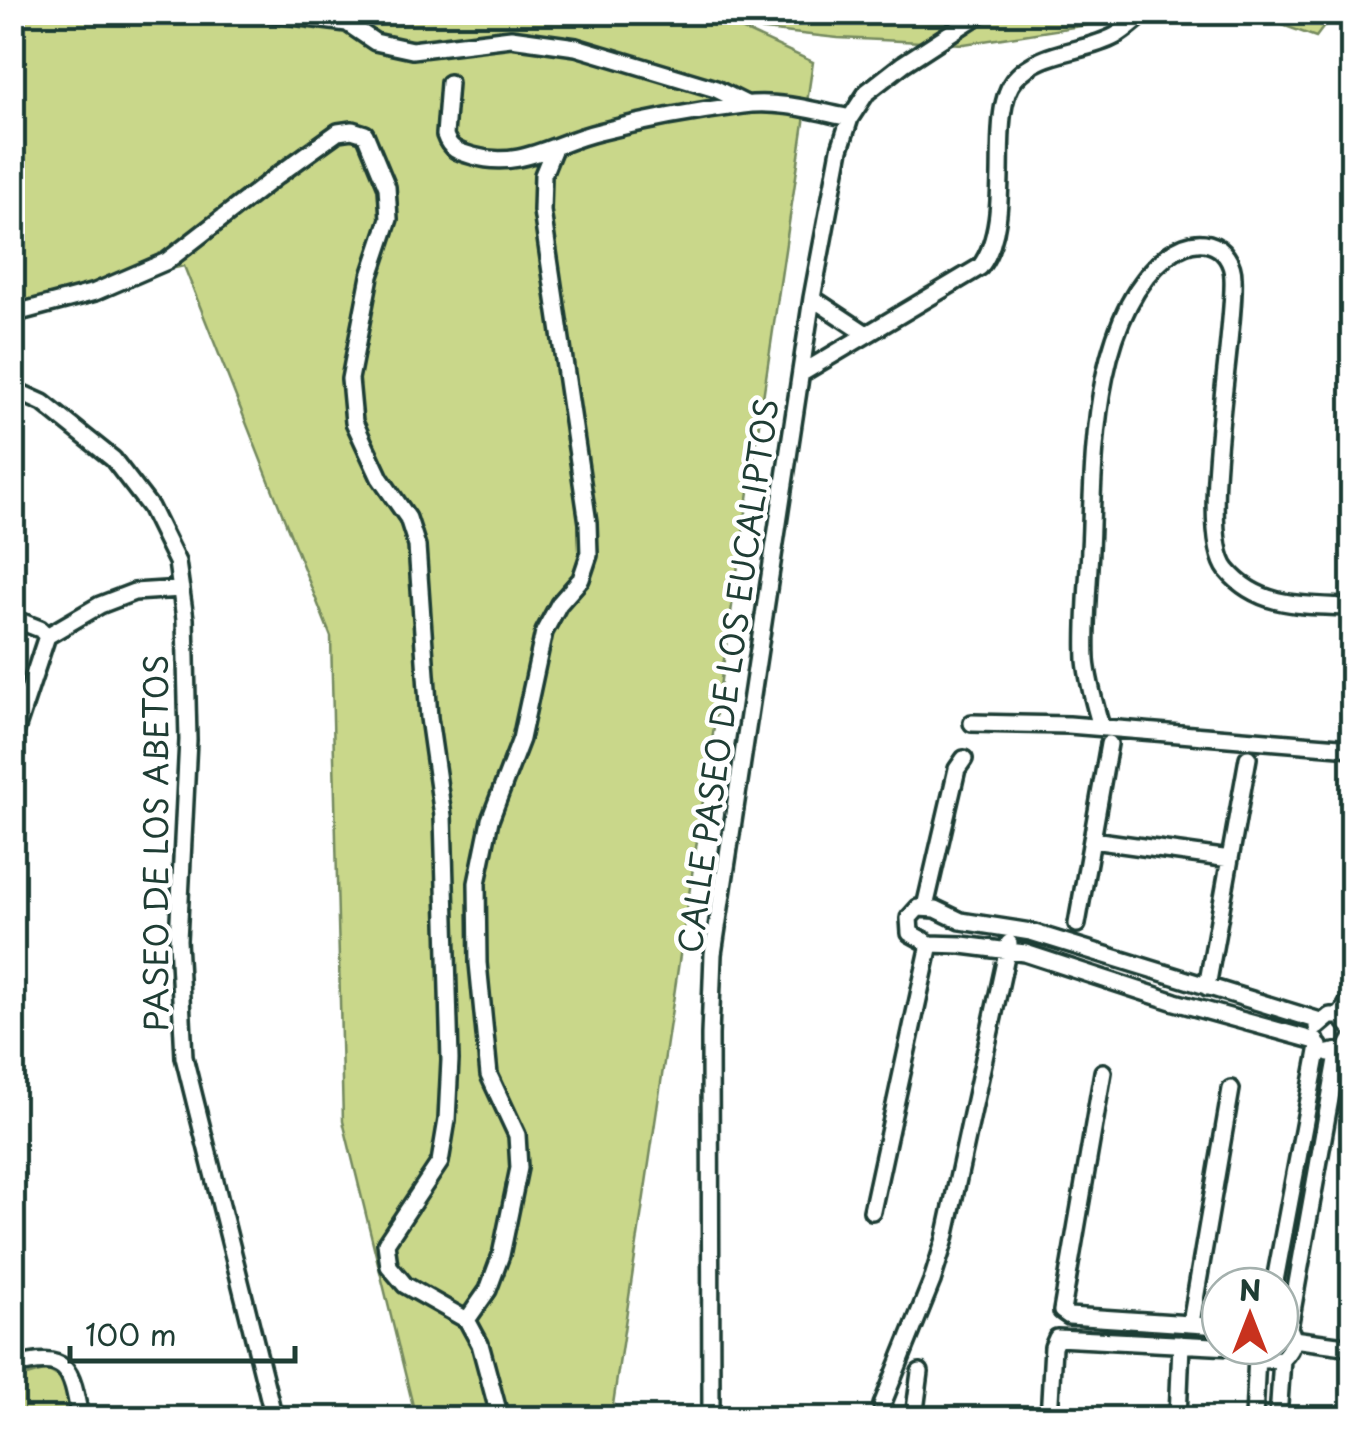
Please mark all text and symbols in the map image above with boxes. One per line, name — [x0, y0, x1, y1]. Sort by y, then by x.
street label: CALLE PASEO DE LOS EUCALIPTOS — [664, 395, 790, 956]
street label: PASEO DE LOS ABETOS — [131, 654, 179, 1032]
north arrow — [1200, 1266, 1300, 1366]
text: N — [1239, 1268, 1261, 1311]
scale bar — [70, 1301, 295, 1363]
text: 100 m — [85, 1311, 177, 1356]

